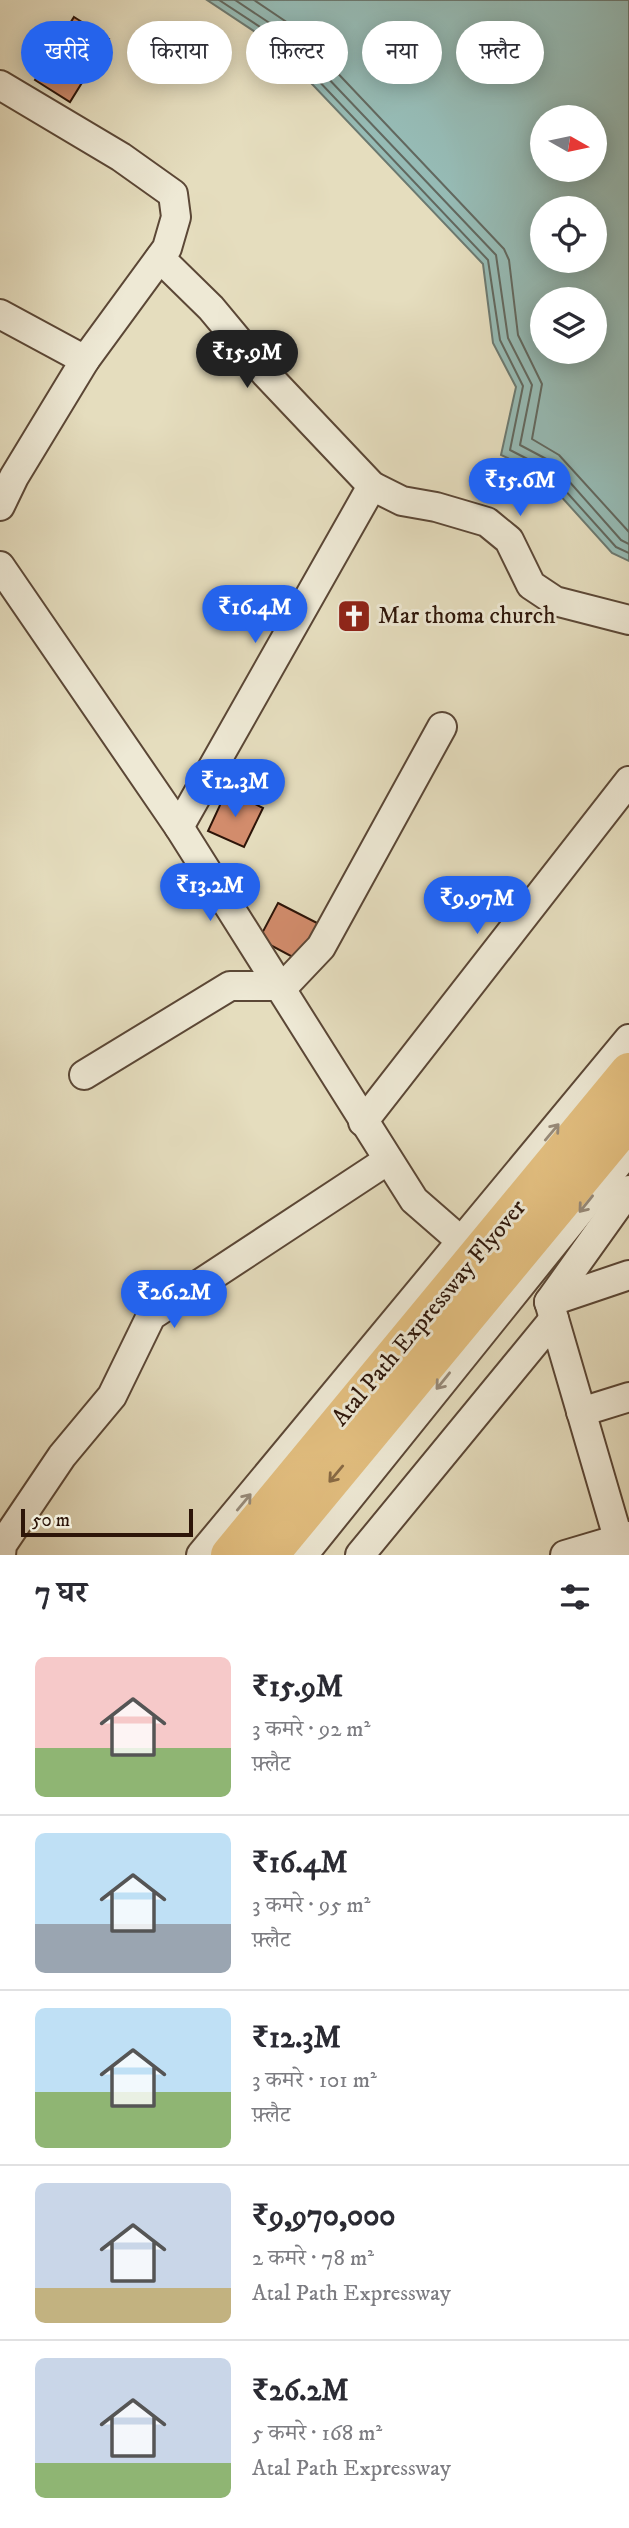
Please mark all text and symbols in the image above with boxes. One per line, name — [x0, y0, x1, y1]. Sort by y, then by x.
chip: खरीदें — [21, 21, 113, 84]
chip: किराया — [127, 21, 232, 84]
chip: फ़िल्टर — [246, 21, 348, 84]
chip: नया — [362, 21, 442, 84]
chip: फ़्लैट — [456, 21, 544, 84]
north arrow — [530, 105, 607, 182]
map controls — [530, 105, 607, 364]
button: locate — [530, 196, 607, 273]
button: layers — [530, 287, 607, 364]
pin: ₹15.9M — [190, 330, 304, 390]
text: ₹15.9M — [212, 338, 282, 367]
pin: ₹15.6M — [463, 458, 577, 518]
text: ₹15.6M — [485, 466, 555, 495]
pin: ₹16.4M — [198, 586, 312, 645]
text: ₹16.4M — [218, 593, 292, 622]
church icon: Mar thoma church — [335, 597, 373, 635]
place label: Mar thoma church — [378, 601, 556, 631]
pin: ₹12.3M — [178, 760, 292, 819]
text: ₹12.3M — [201, 767, 269, 796]
pin: ₹13.2M — [153, 864, 267, 923]
text: ₹13.2M — [176, 871, 244, 900]
pin: ₹9.97M — [420, 876, 534, 936]
text: ₹9.97M — [440, 884, 514, 913]
one-way arrow — [544, 1124, 559, 1142]
street label: Atal Path Expressway Flyover — [325, 1194, 533, 1432]
one-way arrow — [579, 1194, 594, 1212]
pin: ₹26.2M — [117, 1270, 231, 1330]
text: ₹26.2M — [137, 1278, 211, 1307]
one-way arrow — [436, 1371, 451, 1389]
one-way arrow — [328, 1465, 344, 1483]
one-way arrow — [237, 1494, 252, 1512]
scale bar — [21, 1506, 192, 1538]
text: 50 m — [32, 1509, 70, 1532]
text: 7 घर — [35, 1575, 87, 1612]
icon: filters — [556, 1578, 594, 1616]
text: ₹15.9M — [252, 1669, 343, 1706]
icon: home — [91, 1685, 175, 1769]
text: 3 कमरे · 92 m² — [252, 1715, 370, 1744]
text: फ़्लैट — [252, 1750, 290, 1779]
text: ₹16.4M — [252, 1845, 348, 1882]
icon: home — [91, 1861, 175, 1945]
text: 3 कमरे · 95 m² — [252, 1891, 371, 1920]
text: फ़्लैट — [252, 1926, 290, 1955]
text: ₹12.3M — [252, 2020, 341, 2057]
icon: home — [91, 2036, 175, 2120]
text: 3 कमरे · 101 m² — [252, 2066, 377, 2095]
text: फ़्लैट — [252, 2101, 290, 2130]
text: ₹9,970,000 — [252, 2198, 395, 2235]
icon: home — [91, 2211, 175, 2295]
text: 2 कमरे · 78 m² — [252, 2244, 374, 2273]
text: Atal Path Expressway — [252, 2279, 451, 2308]
text: ₹26.2M — [252, 2373, 349, 2410]
icon: home — [91, 2386, 175, 2470]
text: 5 कमरे · 168 m² — [252, 2419, 382, 2448]
text: Atal Path Expressway — [252, 2454, 451, 2483]

